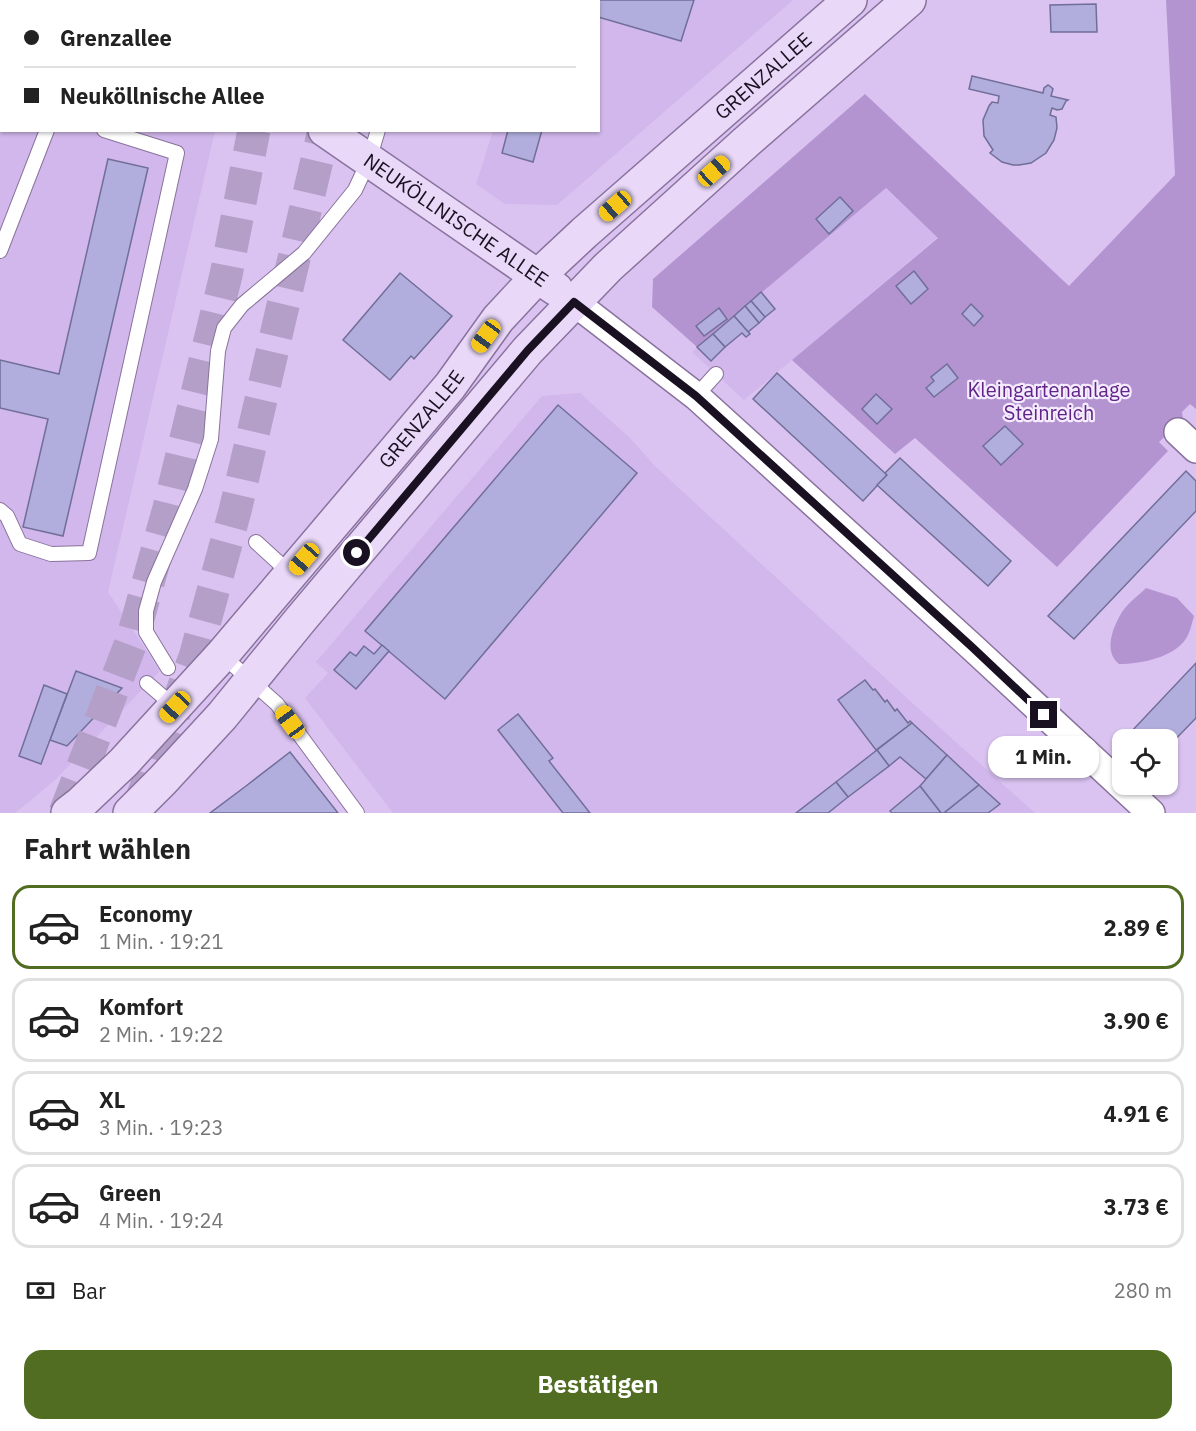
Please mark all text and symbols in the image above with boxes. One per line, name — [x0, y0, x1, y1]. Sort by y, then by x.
text: Grenzallee — [60, 23, 172, 52]
street label: GRENZALLEE — [709, 26, 817, 125]
text: Neuköllnische Allee — [60, 81, 265, 110]
street label: NEUKÖLLNISCHE ALLEE — [359, 147, 554, 293]
car — [695, 152, 733, 190]
car — [596, 187, 634, 225]
car — [468, 316, 504, 356]
street label: GRENZALLEE — [372, 364, 470, 474]
park label: Kleingartenanlage Steinreich — [968, 376, 1130, 426]
route start — [343, 539, 370, 566]
car — [285, 540, 323, 578]
car — [156, 688, 194, 726]
route end — [1030, 701, 1057, 728]
car — [272, 702, 308, 742]
map controls — [1112, 729, 1178, 795]
button: locate — [1112, 729, 1178, 795]
callout: 1 Min. — [988, 736, 1100, 778]
text: 1 Min. — [1015, 743, 1072, 770]
text: Fahrt wählen — [24, 831, 191, 866]
text: Economy — [99, 899, 193, 928]
icon: car — [27, 900, 81, 954]
text: 2.89 € — [1104, 913, 1169, 942]
text: 1 Min. · 19:21 — [99, 928, 224, 955]
text: Komfort — [99, 992, 184, 1021]
icon: car — [27, 993, 81, 1047]
text: 3.90 € — [1104, 1006, 1169, 1035]
text: 2 Min. · 19:22 — [99, 1021, 224, 1048]
text: XL — [99, 1085, 125, 1114]
icon: car — [27, 1086, 81, 1140]
text: 4.91 € — [1104, 1099, 1169, 1128]
text: 3 Min. · 19:23 — [99, 1114, 224, 1141]
text: Green — [99, 1178, 161, 1207]
icon: car — [27, 1179, 81, 1233]
text: 3.73 € — [1104, 1192, 1169, 1221]
text: 4 Min. · 19:24 — [99, 1207, 224, 1234]
icon: cash — [24, 1274, 57, 1307]
text: Bar — [72, 1276, 106, 1305]
text: 280 m — [1114, 1277, 1172, 1304]
button: Bestätigen — [24, 1350, 1172, 1419]

